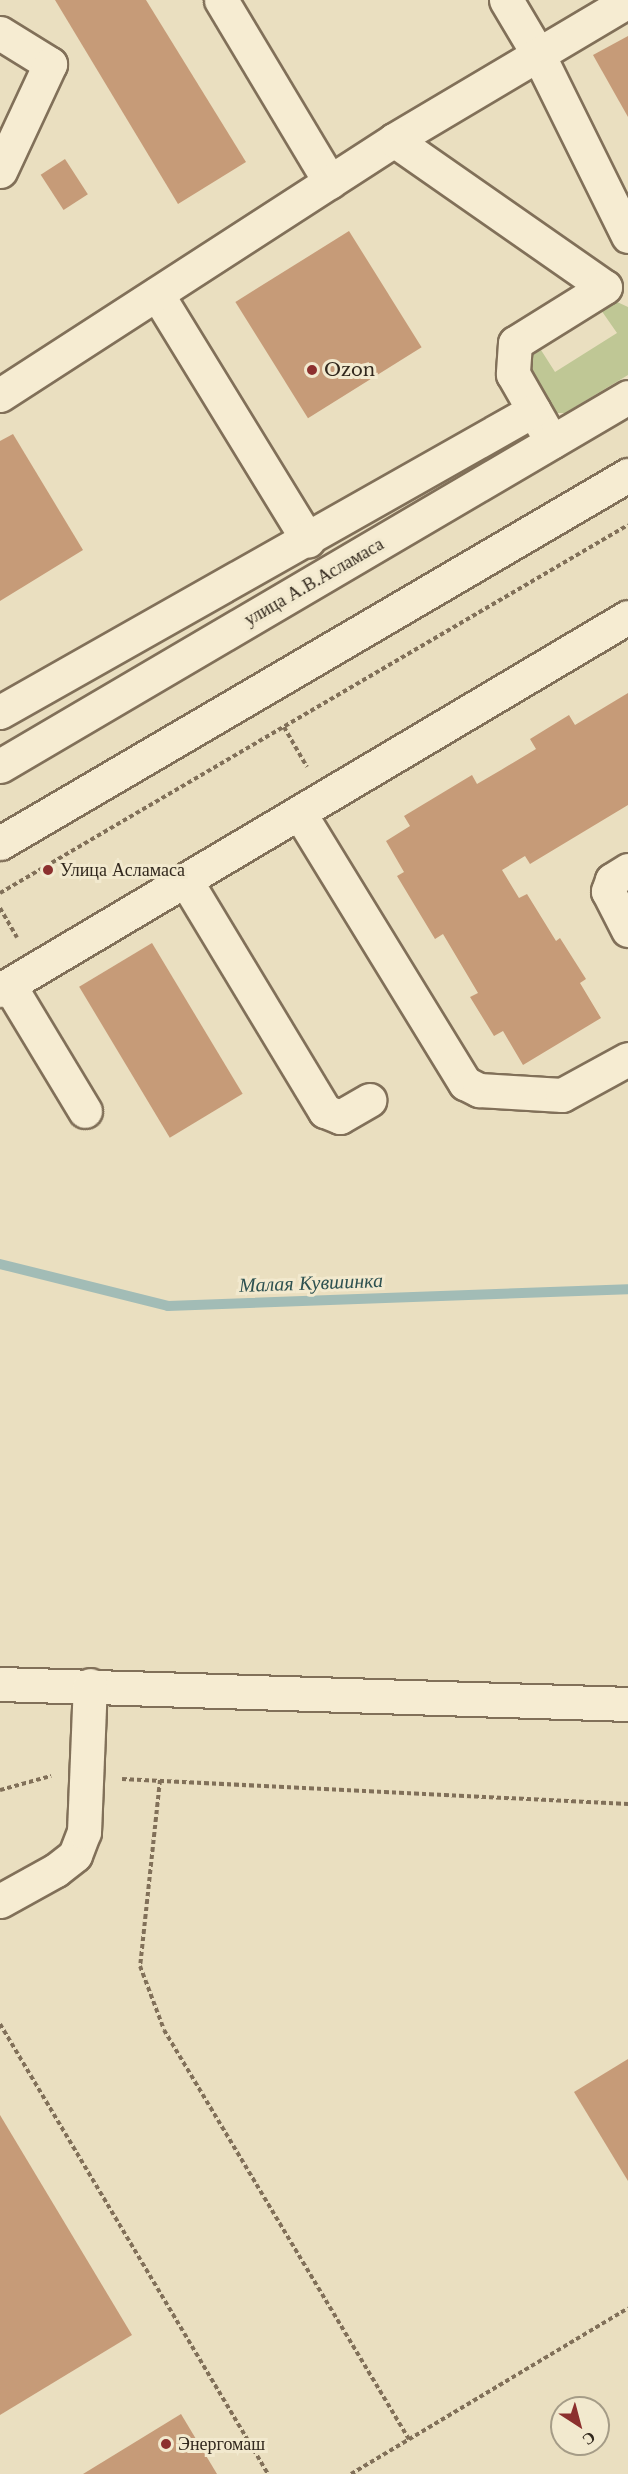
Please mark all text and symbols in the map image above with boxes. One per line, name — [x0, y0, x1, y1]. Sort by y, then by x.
place label: Ozon — [324, 359, 375, 381]
marker: Ozon — [305, 363, 319, 377]
street label: улица А.В.Асламаса — [241, 533, 387, 631]
place label: Улица Асламаса — [60, 859, 185, 881]
marker: Улица Асламаса — [41, 863, 55, 877]
water label: Малая Кувшинка — [239, 1268, 383, 1298]
north arrow — [550, 2396, 610, 2456]
text: С — [579, 2427, 600, 2450]
place label: Энергомаш — [178, 2433, 265, 2455]
marker: Энергомаш — [159, 2437, 173, 2451]

